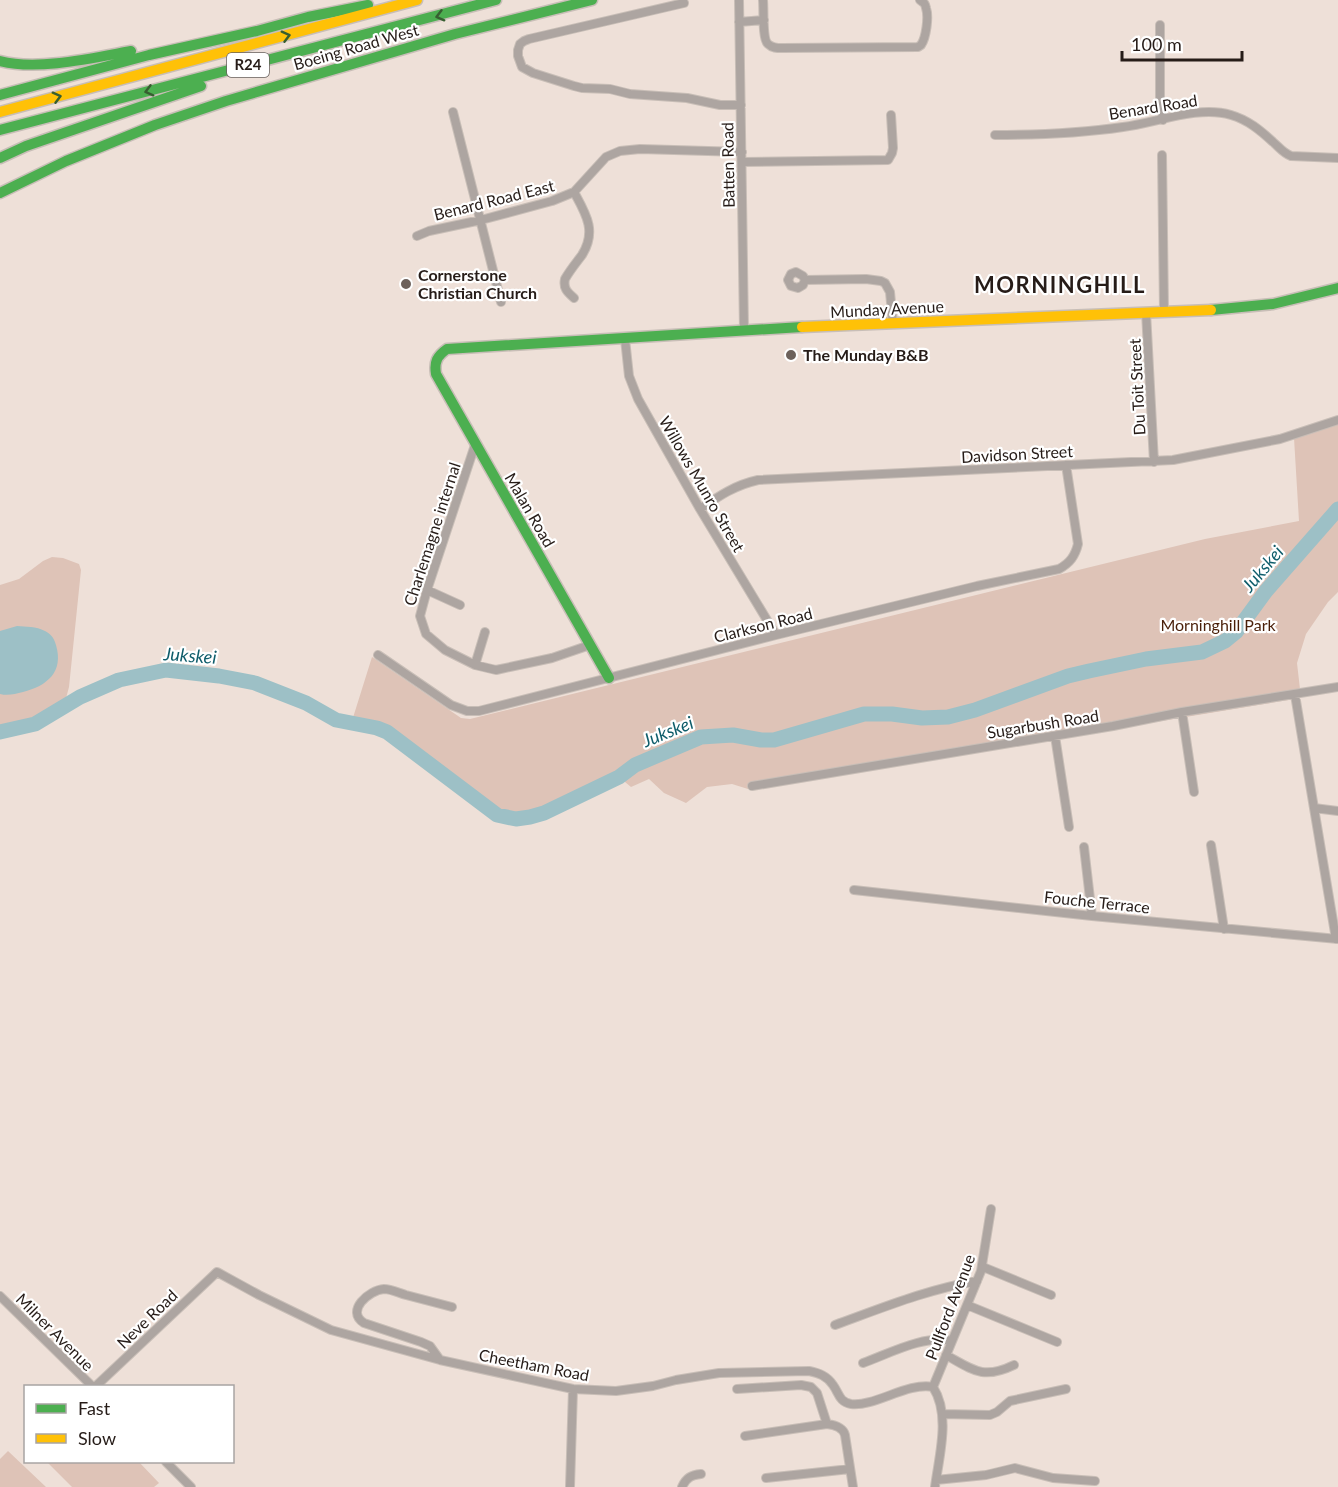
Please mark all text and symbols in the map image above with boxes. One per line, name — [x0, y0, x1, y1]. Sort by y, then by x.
one-way arrow — [435, 8, 445, 21]
street label: Boeing Road West — [291, 20, 421, 73]
scale bar — [1122, 24, 1242, 62]
one-way arrow — [281, 31, 291, 44]
text: 100 m — [1131, 33, 1182, 55]
road number: R24 — [227, 53, 269, 77]
one-way arrow — [144, 83, 154, 96]
street label: Benard Road — [1107, 90, 1199, 123]
one-way arrow — [51, 92, 61, 104]
street label: Batten Road — [717, 122, 738, 208]
street label: Benard Road East — [432, 175, 556, 224]
place label: Cornerstone Christian Church — [418, 265, 537, 302]
district label: MORNINGHILL — [974, 271, 1146, 298]
marker: Cornerstone Christian Church — [399, 277, 413, 291]
street label: Munday Avenue — [830, 296, 944, 321]
street label: Du Toit Street — [1124, 338, 1149, 436]
place label: The Munday B&B — [803, 345, 928, 364]
marker: The Munday B&B — [784, 348, 798, 362]
street label: Willows Munro Street — [656, 412, 749, 555]
street label: Davidson Street — [961, 441, 1074, 466]
street label: Charlemagne internal — [399, 460, 464, 608]
street label: Malan Road — [502, 469, 559, 550]
water label: Jukskei — [1236, 541, 1288, 597]
street label: Clarkson Road — [712, 603, 814, 646]
park label: Morninghill Park — [1160, 615, 1276, 634]
water label: Jukskei — [162, 642, 217, 668]
street label: Sugarbush Road — [986, 705, 1100, 742]
water label: Jukskei — [638, 711, 696, 752]
street label: Fouche Terrace — [1043, 886, 1151, 917]
street label: Pullford Avenue — [921, 1251, 978, 1362]
street label: Neve Road — [113, 1285, 181, 1352]
street label: Milner Avenue — [13, 1289, 98, 1374]
street label: Cheetham Road — [477, 1345, 591, 1385]
legend — [24, 1385, 234, 1463]
text: Fast — [78, 1397, 111, 1419]
text: Slow — [78, 1427, 116, 1449]

